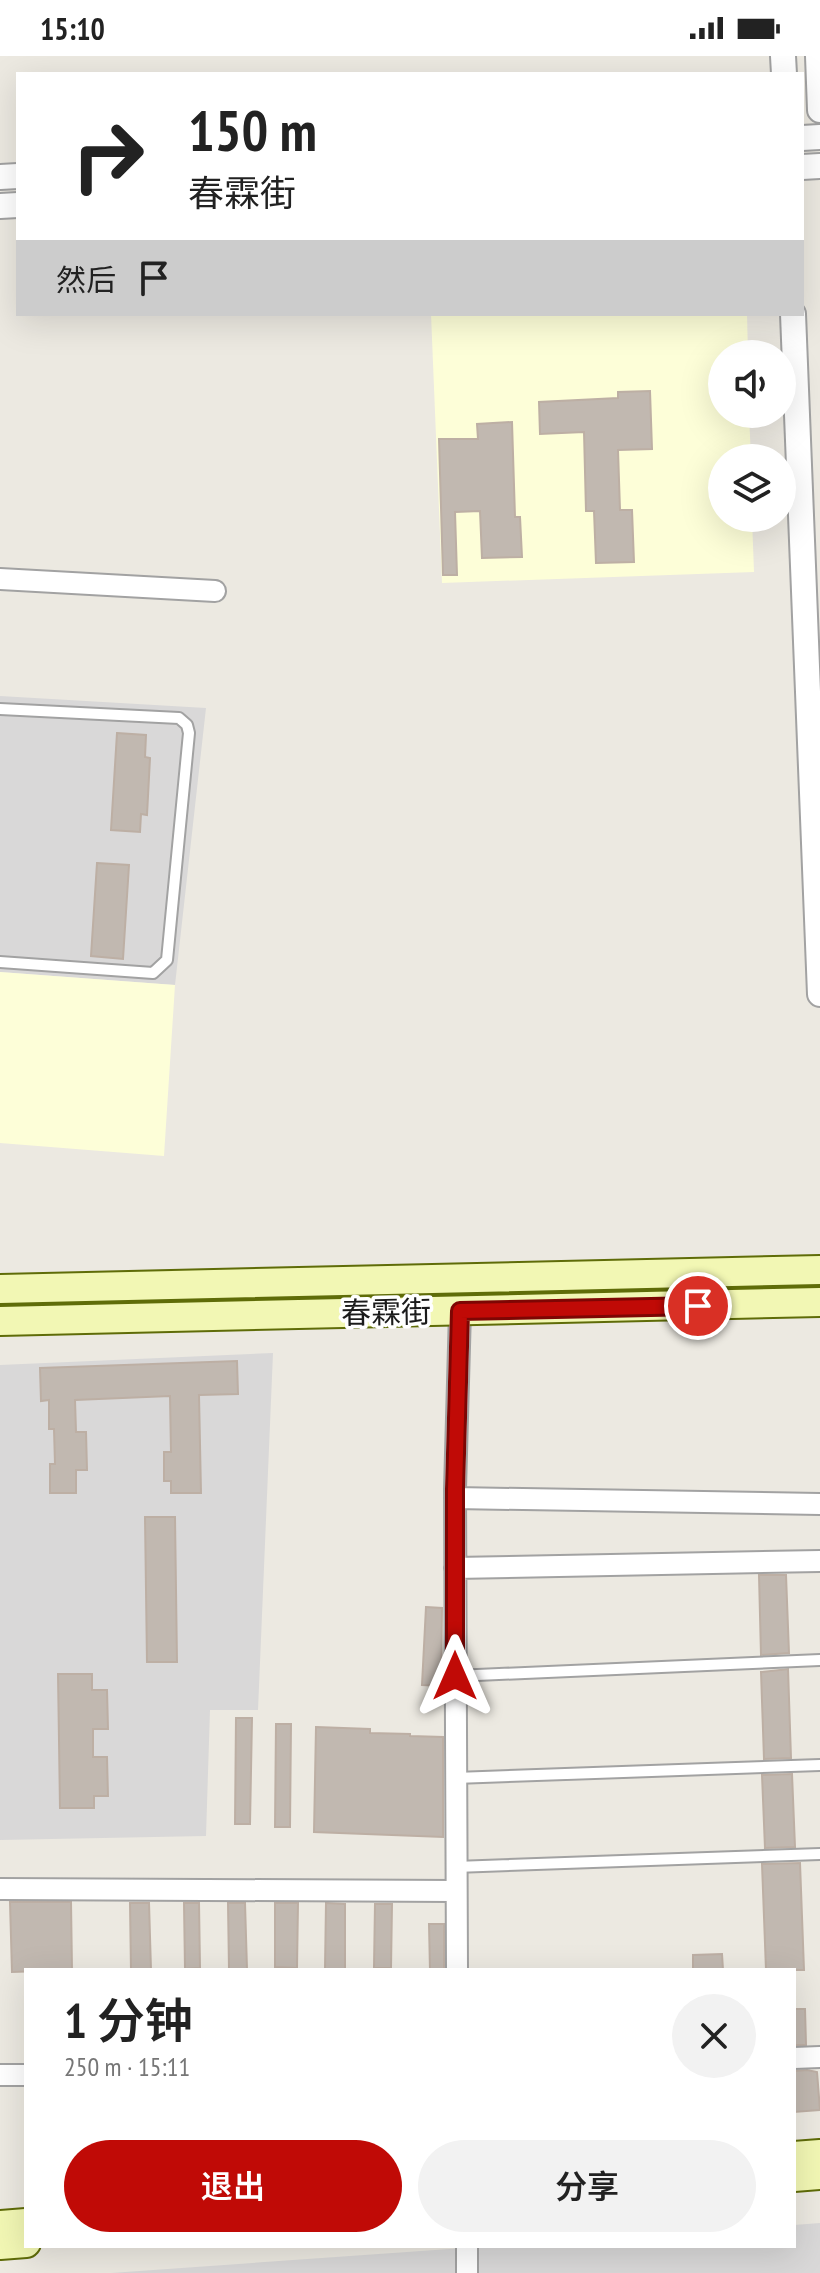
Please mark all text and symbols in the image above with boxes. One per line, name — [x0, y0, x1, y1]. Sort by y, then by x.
text: 15:10 — [40, 9, 105, 48]
text: 150 m — [188, 94, 317, 166]
icon: right — [56, 104, 160, 208]
text: 春霖街 — [188, 169, 296, 216]
icon: arrive — [132, 256, 176, 300]
text: 然后 — [56, 260, 116, 299]
map controls — [708, 340, 796, 532]
button: sound — [708, 340, 796, 428]
button: layers — [708, 444, 796, 532]
pin — [664, 1272, 732, 1340]
icon: arrive — [676, 1284, 720, 1328]
street label: 春霖街 — [341, 1291, 431, 1332]
position arrow — [413, 1634, 497, 1718]
text: 1 分钟 — [64, 1989, 193, 2051]
button: close — [672, 1994, 756, 2078]
text: 250 m · 15:11 — [64, 2050, 190, 2083]
button: 退出 — [64, 2140, 402, 2232]
button: 分享 — [418, 2140, 756, 2232]

